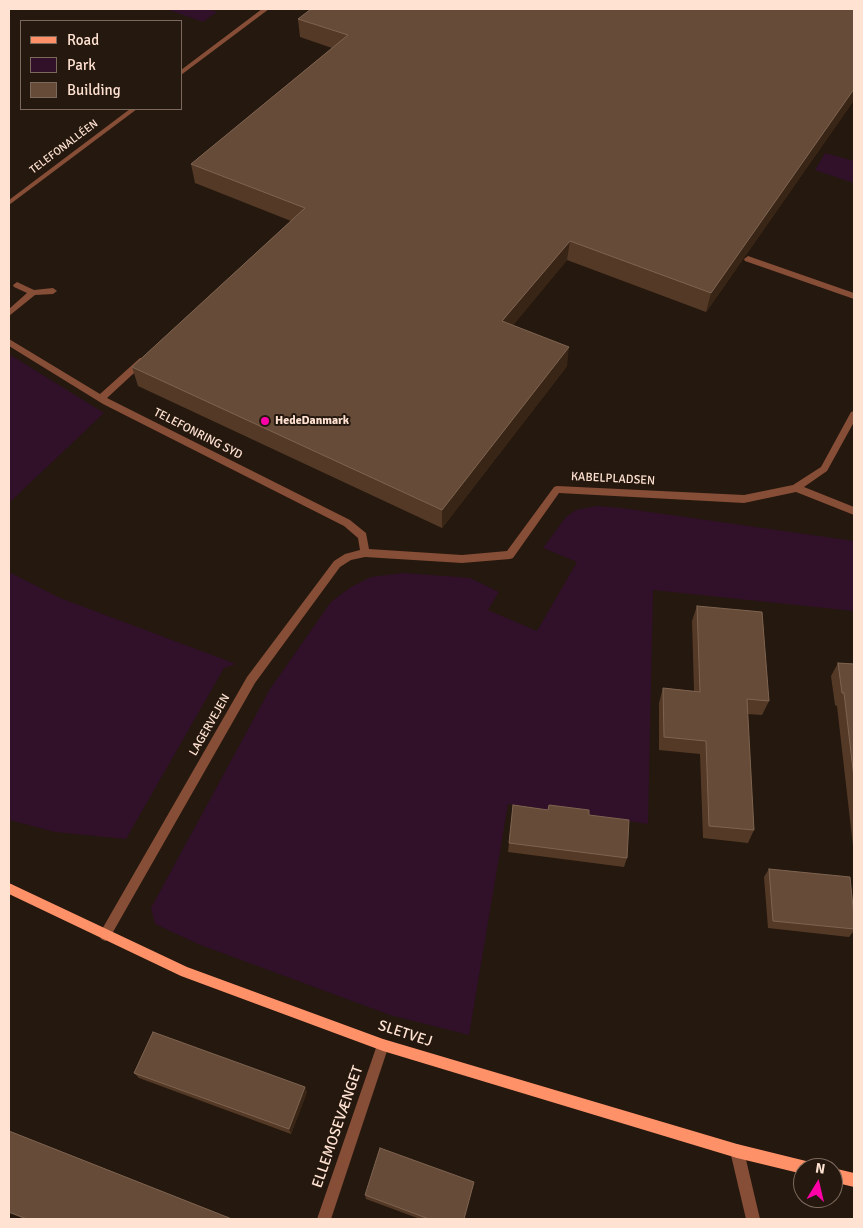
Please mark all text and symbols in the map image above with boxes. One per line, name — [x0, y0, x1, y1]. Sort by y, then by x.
legend — [20, 20, 182, 110]
text: Road — [67, 31, 99, 49]
text: Park — [67, 56, 96, 74]
text: Building — [67, 81, 121, 99]
street label: TELEFONALLÉEN — [27, 117, 101, 177]
street label: TELEFONRING SYD — [151, 405, 245, 463]
place label: HedeDanmark — [275, 414, 349, 428]
marker: HedeDanmark — [259, 415, 271, 427]
street label: KABELPLADSEN — [570, 470, 656, 488]
street label: LAGERVEJEN — [187, 692, 233, 758]
street label: SLETVEJ — [376, 1017, 434, 1051]
street label: ELLEMOSEVÆNGET — [309, 1064, 367, 1190]
north arrow — [793, 1158, 843, 1208]
text: N — [814, 1160, 826, 1178]

